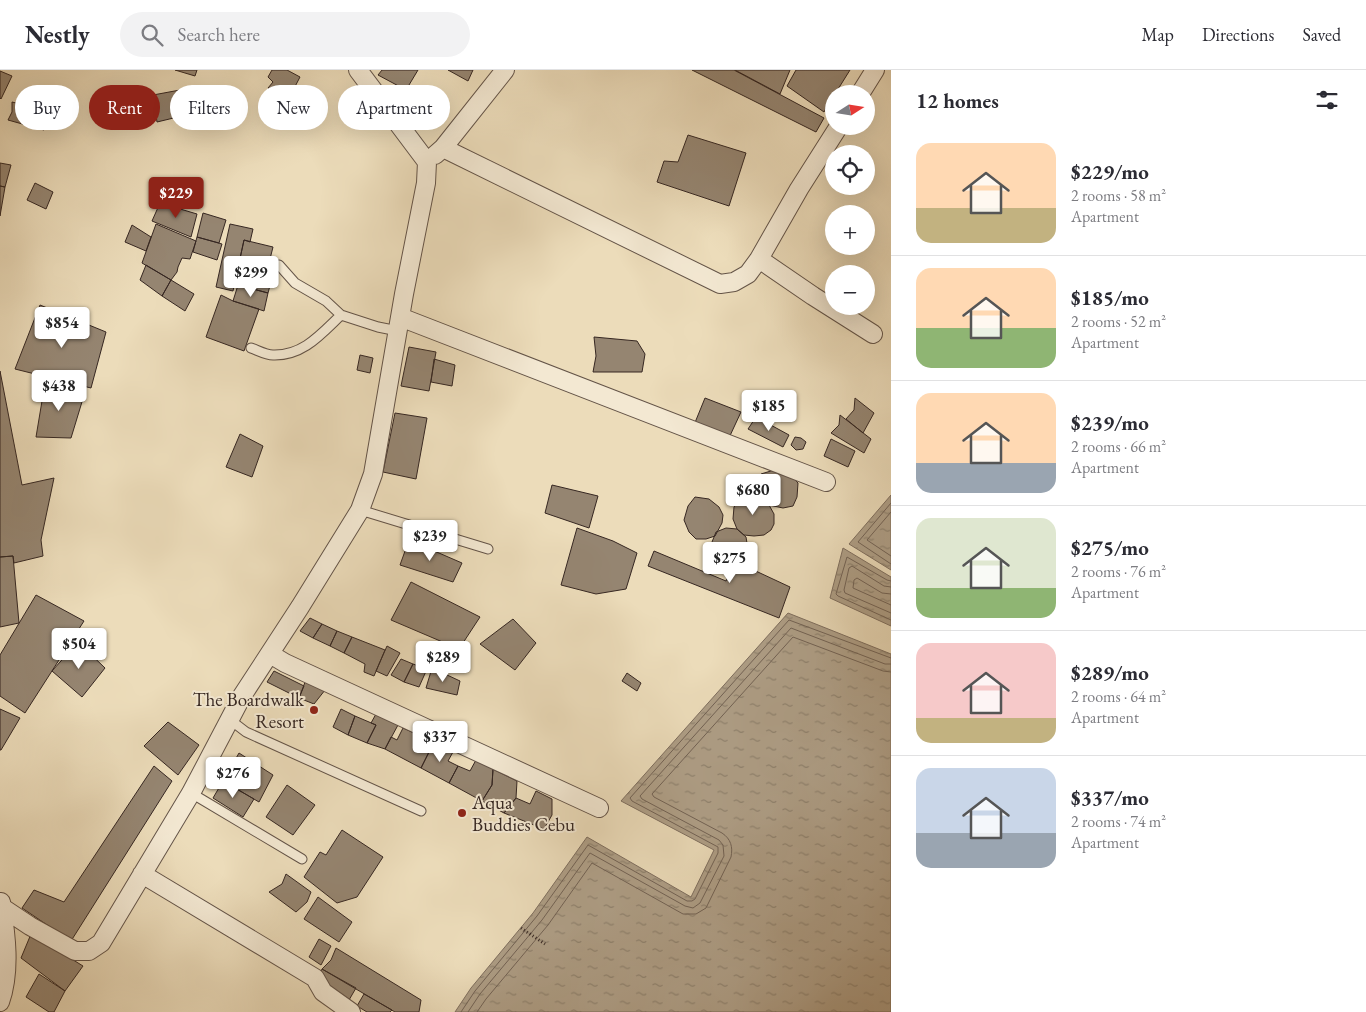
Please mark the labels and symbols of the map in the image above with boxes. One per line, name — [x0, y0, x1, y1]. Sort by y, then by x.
north arrow — [825, 85, 875, 135]
pin: $229 — [146, 176, 206, 219]
pin: $299 — [221, 256, 281, 298]
pin: $854 — [32, 306, 92, 349]
pin: $438 — [29, 370, 89, 412]
pin: $185 — [739, 390, 799, 432]
pin: $680 — [723, 474, 783, 516]
pin: $239 — [400, 520, 460, 562]
pin: $275 — [700, 542, 760, 584]
pin: $504 — [49, 628, 109, 670]
pin: $289 — [413, 640, 473, 683]
place label: The Boardwalk Resort — [193, 687, 305, 734]
marker: The Boardwalk Resort — [308, 704, 320, 716]
pin: $337 — [410, 720, 470, 763]
pin: $276 — [203, 756, 263, 799]
place label: Aqua Buddies Cebu — [471, 790, 575, 837]
marker: Aqua Buddies Cebu — [456, 807, 468, 819]

